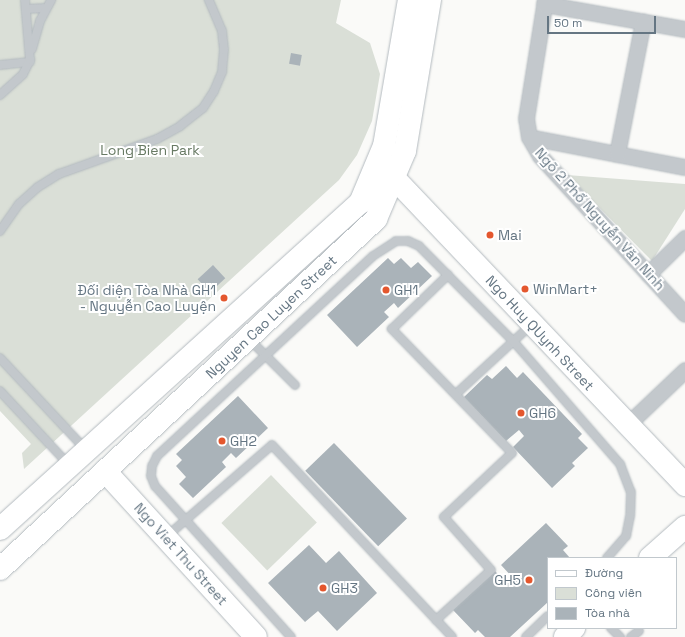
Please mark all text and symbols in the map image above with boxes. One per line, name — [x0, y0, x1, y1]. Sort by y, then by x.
scale bar — [549, 8, 658, 34]
text: 50 m — [554, 15, 582, 31]
park label: Long Bien Park — [100, 142, 200, 158]
street label: Ngõ 2 Phố Nguyễn Văn Ninh — [532, 144, 668, 294]
place label: Mai — [498, 227, 522, 243]
marker: Mai — [485, 230, 495, 240]
street label: Nguyen Cao Luyen Street — [202, 252, 340, 382]
street label: Ngo Huy QUynh Street — [482, 272, 598, 394]
place label: WinMart+ — [533, 281, 598, 297]
place label: Đối diện Tòa Nhà GH1 - Nguyễn Cao Luyện — [77, 282, 216, 314]
place label: GH1 — [394, 282, 418, 298]
marker: WinMart+ — [520, 284, 530, 294]
marker: GH1 — [381, 285, 391, 295]
marker: Đối diện Tòa Nhà GH1 - Nguyễn Cao Luyện — [219, 293, 229, 303]
place label: GH6 — [529, 405, 556, 421]
marker: GH6 — [516, 408, 526, 418]
place label: GH2 — [230, 433, 257, 449]
marker: GH2 — [217, 436, 227, 446]
street label: Ngo Viet Thu Street — [130, 499, 232, 609]
legend — [547, 557, 677, 629]
text: Đường — [585, 565, 623, 581]
place label: GH5 — [494, 572, 521, 588]
marker: GH5 — [524, 575, 534, 585]
place label: GH3 — [331, 580, 358, 596]
marker: GH3 — [318, 583, 328, 593]
text: Công viên — [585, 585, 642, 601]
text: Tòa nhà — [585, 605, 630, 621]

